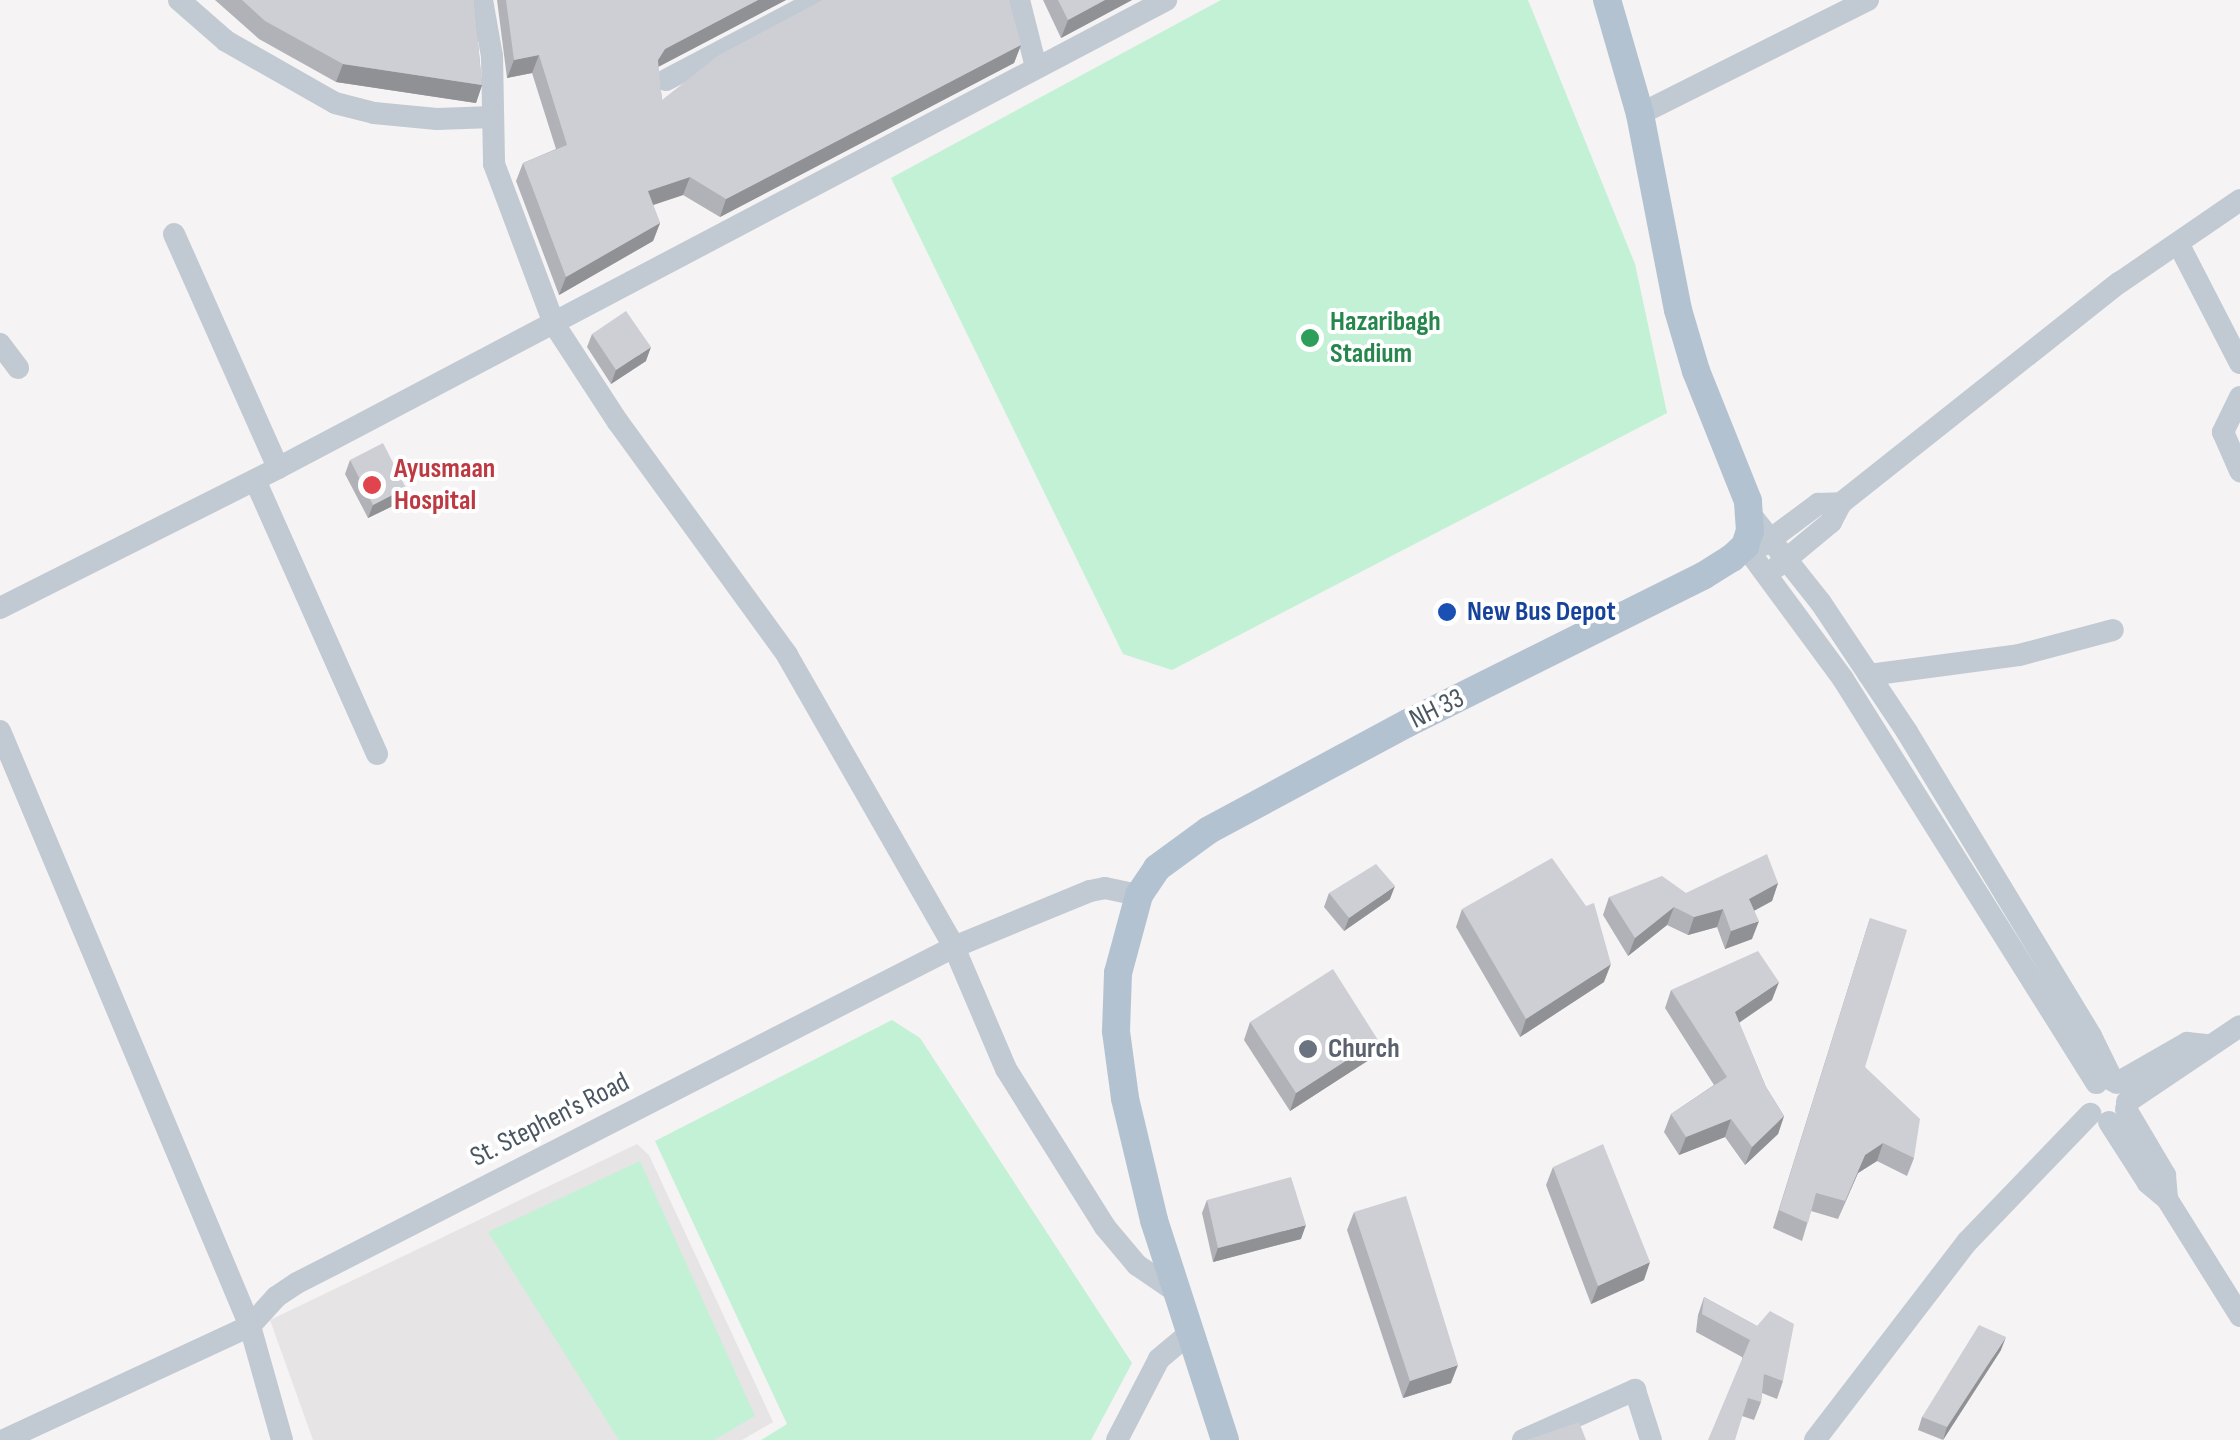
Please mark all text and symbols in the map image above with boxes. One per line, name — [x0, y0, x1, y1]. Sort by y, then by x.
place label: Hazaribagh Stadium — [1330, 305, 1441, 371]
marker: Hazaribagh Stadium — [1299, 327, 1321, 349]
place label: Ayusmaan Hospital — [394, 452, 495, 518]
marker: Ayusmaan Hospital — [359, 472, 385, 498]
place label: New Bus Depot — [1467, 595, 1616, 629]
marker: New Bus Depot — [1436, 601, 1458, 623]
street label: NH 33 — [1404, 682, 1470, 736]
place label: Church — [1328, 1032, 1400, 1066]
marker: Church — [1297, 1038, 1319, 1060]
street label: St. Stephen's Road — [465, 1066, 635, 1174]

